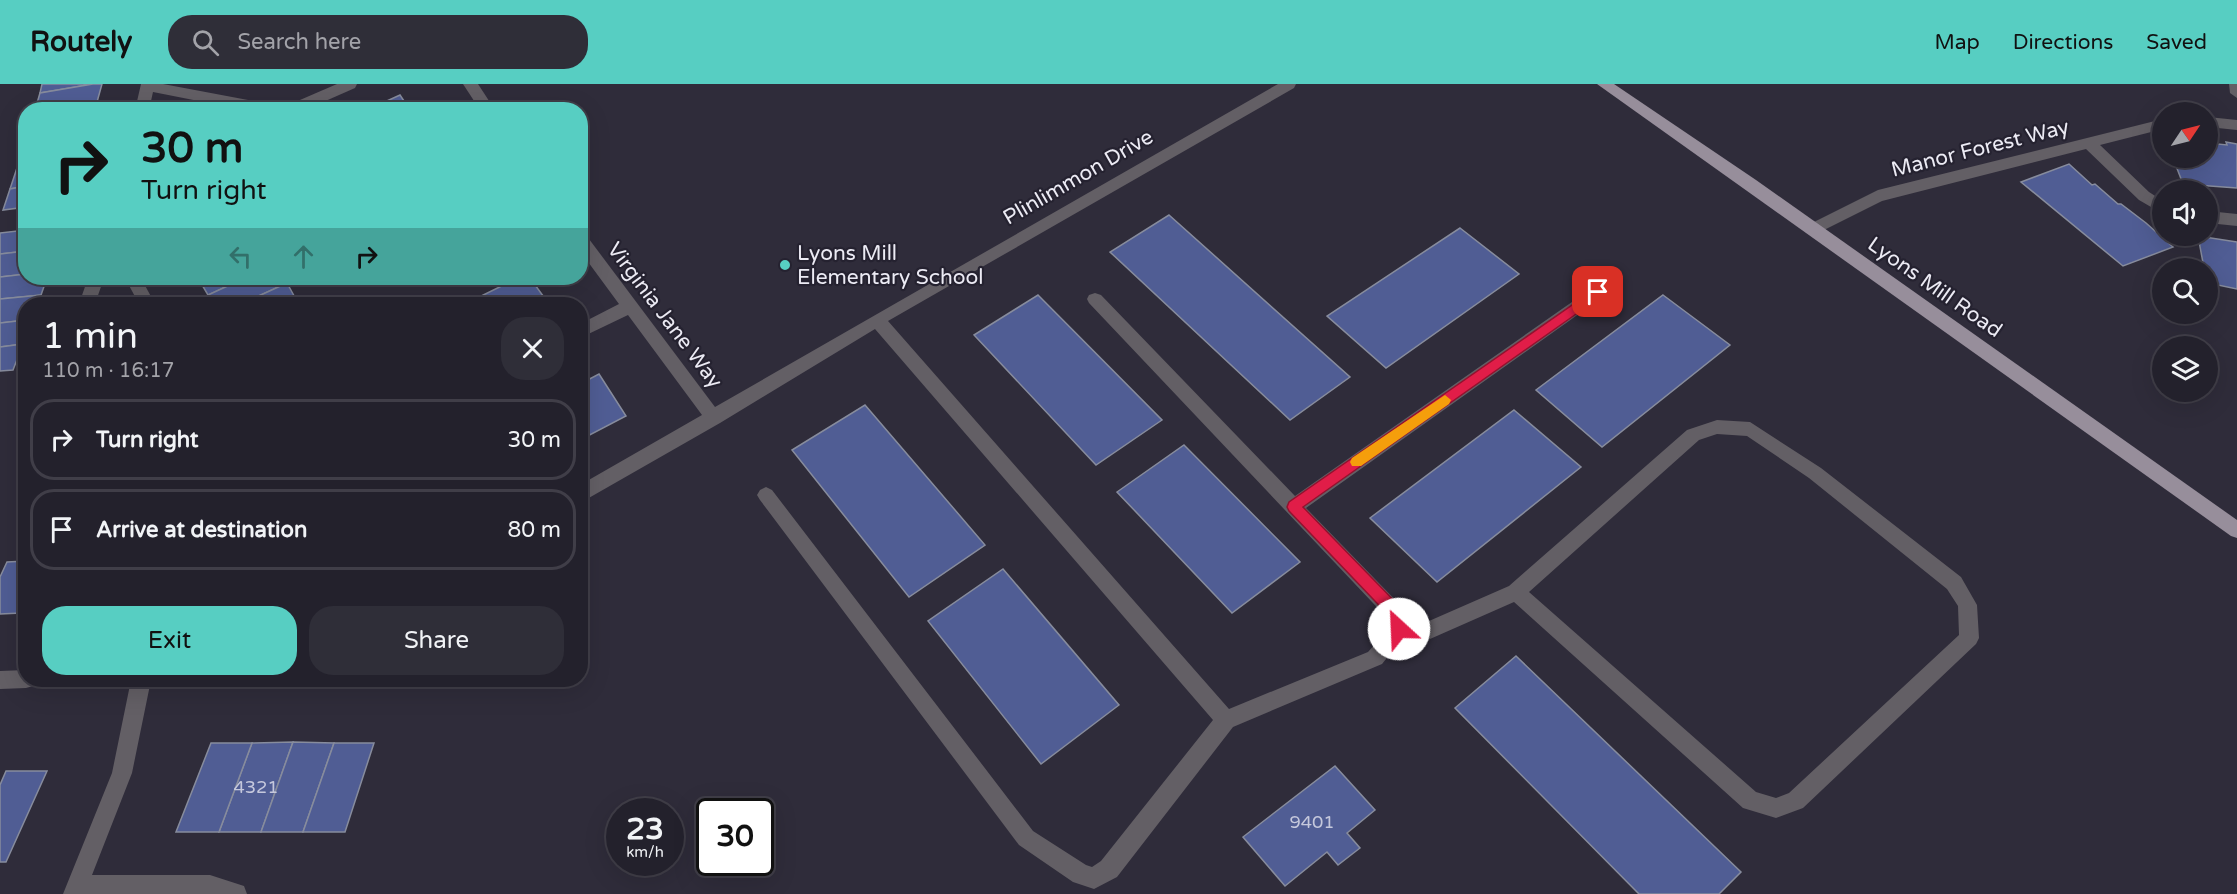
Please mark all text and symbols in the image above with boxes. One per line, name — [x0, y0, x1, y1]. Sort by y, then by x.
search box — [168, 15, 588, 69]
text: Routely — [30, 25, 132, 59]
icon: search — [189, 26, 222, 59]
text: Search here — [237, 29, 361, 55]
text: Map — [1934, 30, 1980, 55]
text: Directions — [2013, 30, 2113, 55]
text: Saved — [2146, 30, 2207, 55]
north arrow — [2152, 102, 2218, 168]
map controls — [2152, 102, 2218, 402]
street label: Manor Forest Way — [1889, 114, 2072, 183]
text: 30 m — [141, 123, 243, 174]
street label: Plinlimmon Drive — [999, 124, 1158, 231]
icon: right — [42, 126, 120, 204]
text: Turn right — [141, 174, 267, 207]
button: sound — [2152, 180, 2218, 246]
street label: Lyons Mill Road — [1863, 232, 2007, 343]
street label: Virginia Jane Way — [602, 237, 728, 393]
icon: left — [224, 240, 257, 273]
icon: ahead — [287, 240, 320, 273]
icon: right — [350, 240, 383, 273]
place label: Lyons Mill Elementary School — [797, 241, 984, 290]
marker: Lyons Mill Elementary School — [778, 258, 792, 272]
button: search — [2152, 258, 2218, 324]
pin — [1572, 266, 1623, 317]
icon: arrive — [1581, 275, 1614, 308]
text: 1 min — [42, 315, 138, 358]
button: close — [501, 317, 564, 380]
button: layers — [2152, 336, 2218, 402]
text: 110 m · 16:17 — [42, 359, 174, 383]
icon: right — [45, 423, 78, 456]
text: Turn right — [96, 427, 198, 453]
text: 30 m — [507, 427, 561, 453]
icon: arrive — [45, 513, 78, 546]
text: Arrive at destination — [96, 517, 307, 543]
text: 80 m — [507, 517, 561, 543]
position arrow — [1367, 597, 1431, 661]
button: Exit — [42, 606, 297, 675]
button: Share — [309, 606, 564, 675]
house number: 4321 — [233, 776, 279, 798]
speed limit sign: 30 — [696, 798, 774, 876]
text: 23 — [626, 811, 664, 848]
house number: 9401 — [1289, 811, 1335, 833]
text: km/h — [626, 843, 664, 861]

